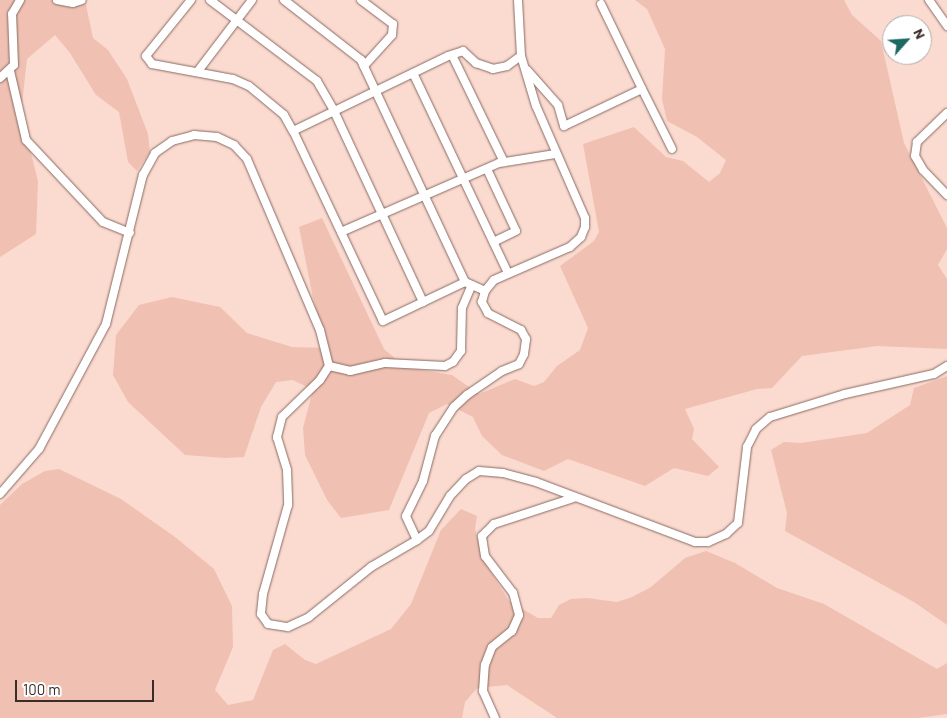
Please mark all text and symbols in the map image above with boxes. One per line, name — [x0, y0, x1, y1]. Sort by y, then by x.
north arrow — [882, 15, 932, 65]
text: N — [910, 26, 930, 42]
scale bar — [18, 670, 156, 702]
text: 100 m — [23, 680, 61, 698]

